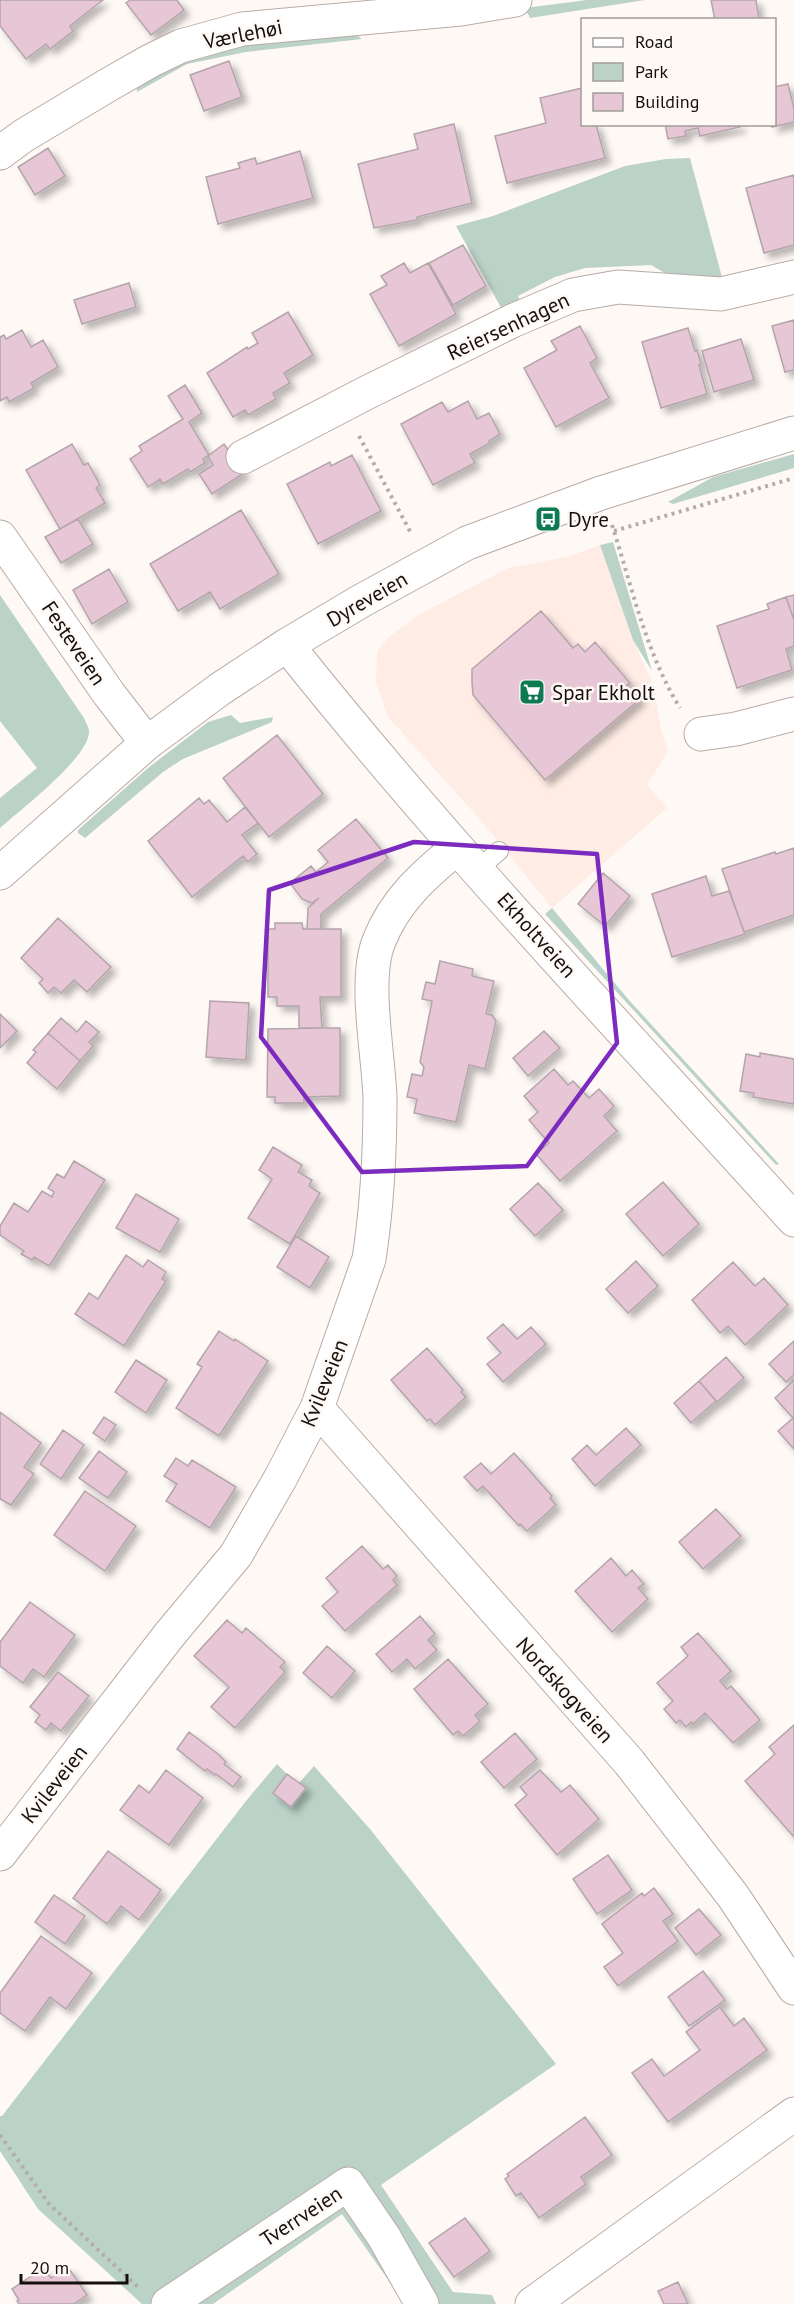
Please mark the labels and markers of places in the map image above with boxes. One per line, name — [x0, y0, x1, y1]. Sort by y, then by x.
bus stop icon: Dyre — [533, 504, 563, 534]
place label: Dyre — [568, 506, 609, 533]
supermarket icon: Spar Ekholt — [517, 677, 547, 707]
place label: Spar Ekholt — [552, 679, 655, 706]

